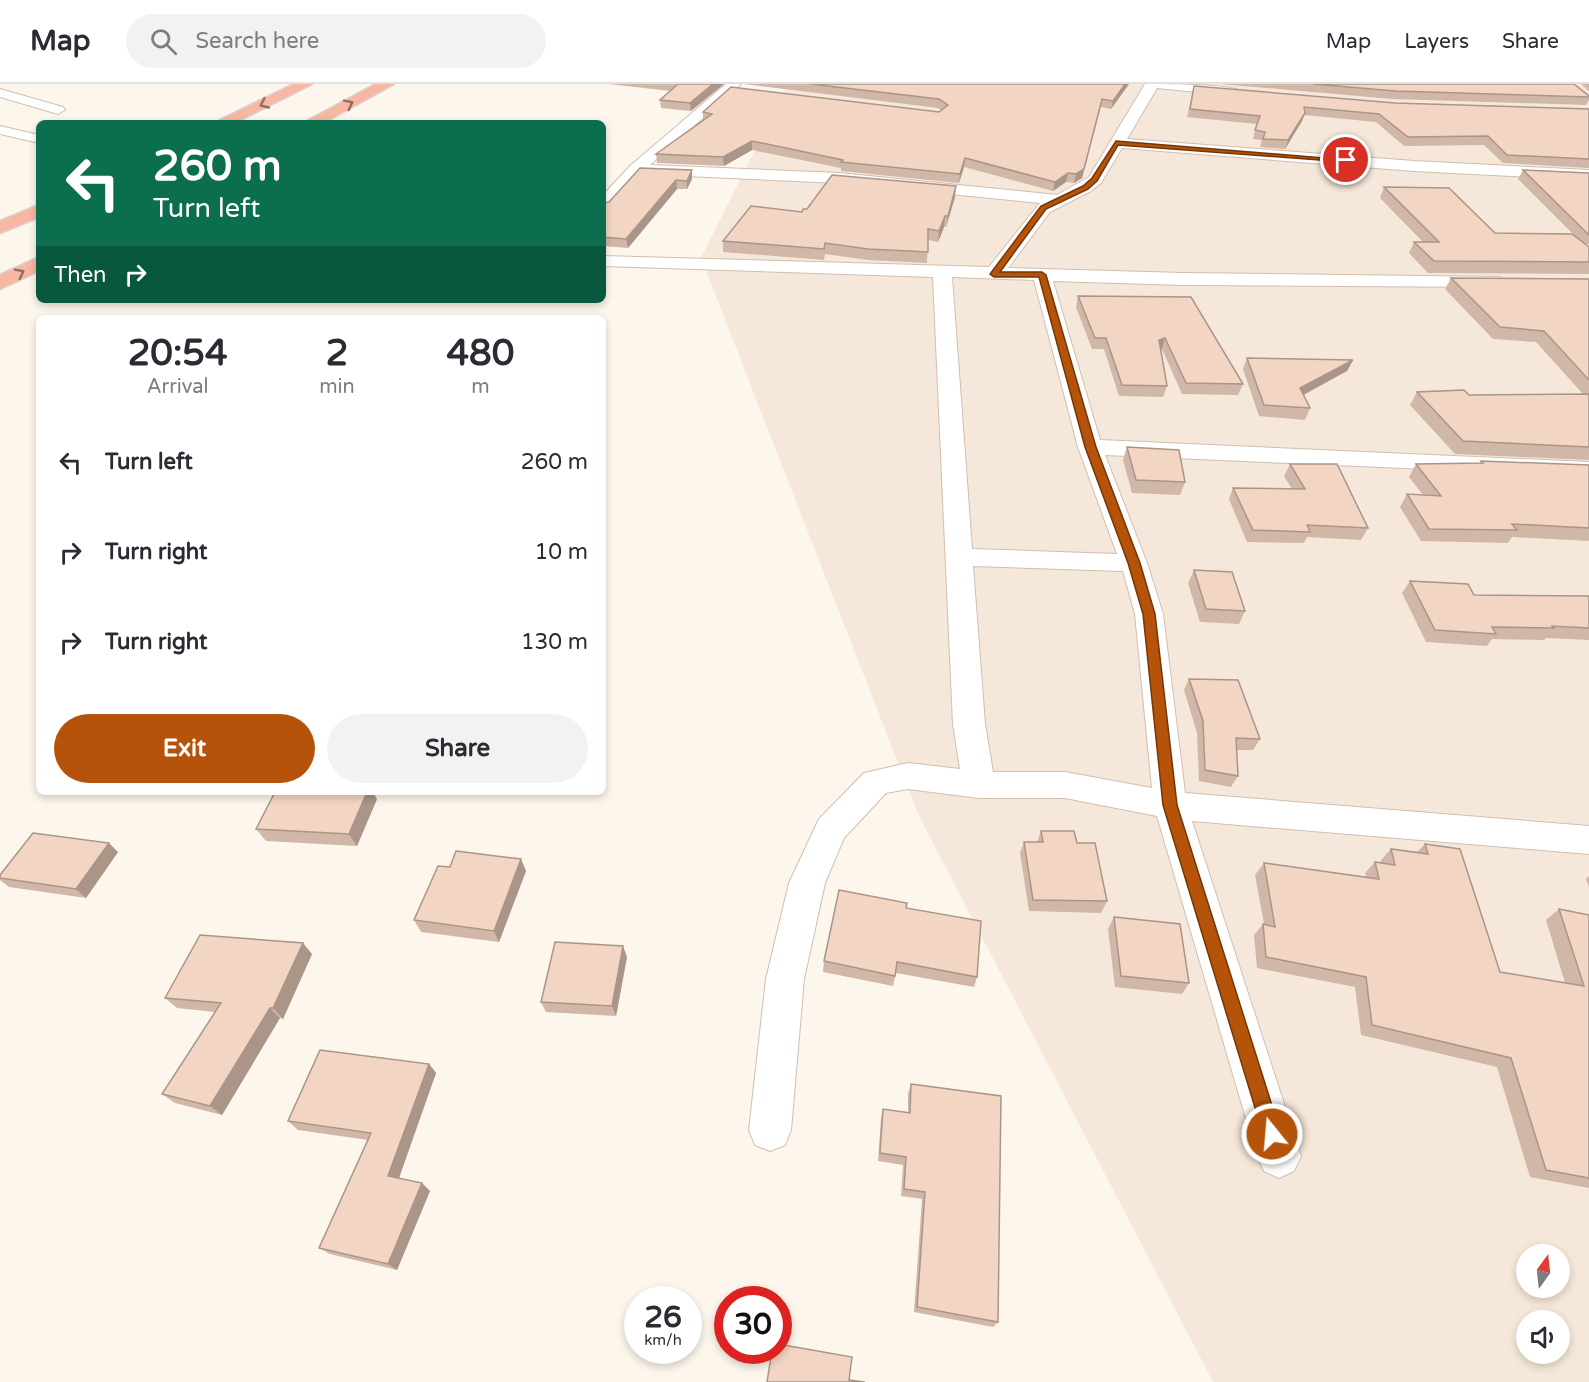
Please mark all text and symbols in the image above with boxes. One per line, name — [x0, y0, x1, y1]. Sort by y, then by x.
search box — [126, 14, 546, 68]
text: Map — [30, 24, 90, 58]
icon: search — [147, 25, 180, 58]
text: Search here — [195, 28, 319, 54]
text: Map — [1326, 29, 1371, 54]
text: Layers — [1404, 29, 1469, 54]
text: Share — [1502, 29, 1559, 54]
one-way arrow — [259, 96, 270, 108]
one-way arrow — [342, 99, 353, 111]
pin — [1320, 134, 1371, 185]
text: 260 m — [153, 141, 282, 192]
icon: arrive — [1329, 143, 1362, 176]
icon: left — [54, 144, 132, 222]
text: Turn left — [153, 192, 260, 225]
icon: right — [119, 258, 152, 291]
text: Then — [54, 262, 107, 288]
one-way arrow — [13, 268, 24, 280]
text: 20:54 — [128, 332, 228, 375]
text: 2 — [326, 332, 348, 375]
text: 480 — [446, 332, 514, 375]
text: Arrival — [147, 375, 209, 399]
text: min — [319, 375, 355, 399]
text: m — [471, 375, 490, 399]
icon: left — [54, 446, 87, 479]
text: Turn left — [105, 449, 193, 475]
text: 260 m — [521, 449, 588, 475]
icon: right — [54, 536, 87, 569]
text: Turn right — [105, 539, 207, 565]
text: 10 m — [534, 539, 588, 565]
icon: right — [54, 626, 87, 659]
text: Turn right — [105, 629, 207, 655]
text: 130 m — [521, 629, 588, 655]
button: Exit — [54, 714, 315, 783]
button: Share — [327, 714, 588, 783]
position arrow — [1240, 1102, 1304, 1166]
north arrow — [1516, 1244, 1570, 1298]
map controls — [1516, 1244, 1570, 1364]
speed limit sign: 30 — [714, 1286, 792, 1364]
text: 26 — [644, 1299, 682, 1336]
button: sound — [1516, 1310, 1570, 1364]
text: km/h — [644, 1331, 682, 1349]

